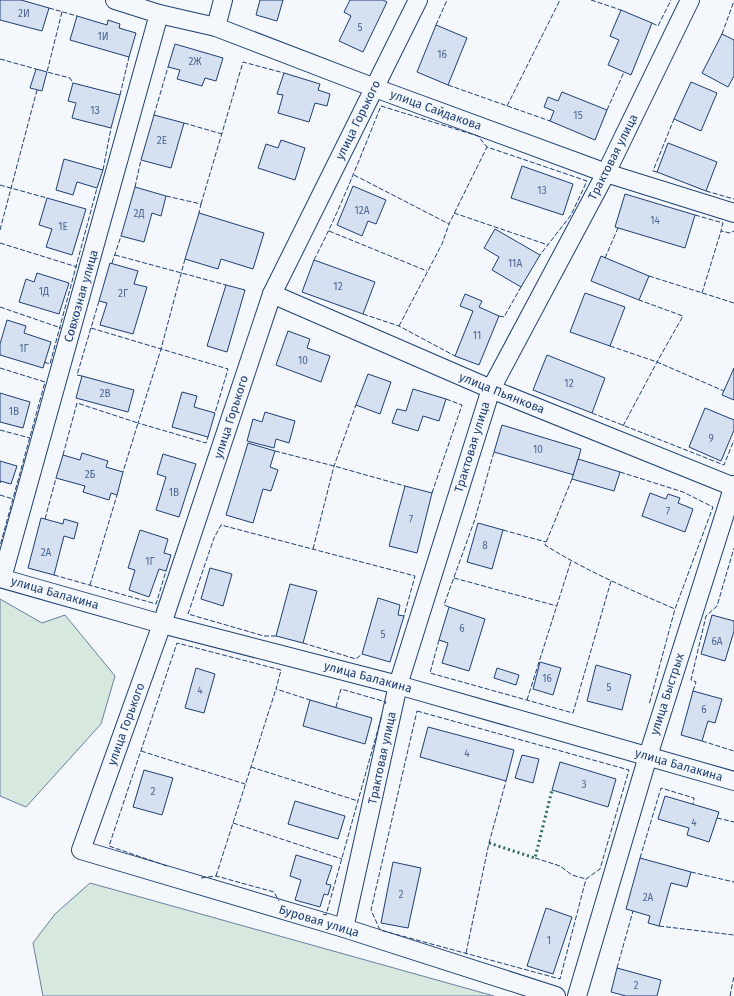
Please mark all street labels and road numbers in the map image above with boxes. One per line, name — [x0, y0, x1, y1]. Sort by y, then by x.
street label: улица Горького — [333, 78, 383, 162]
street label: улица Сайдакова — [388, 87, 484, 133]
street label: Трактовая улица — [585, 112, 641, 202]
street label: Совхозная улица — [61, 248, 101, 344]
street label: улица Пьянкова — [457, 369, 547, 417]
street label: улица Горького — [211, 374, 251, 460]
street label: Трактовая улица — [451, 400, 493, 494]
street label: улица Балакина — [10, 574, 100, 612]
street label: улица Быстрых — [647, 651, 687, 737]
street label: улица Балакина — [322, 659, 414, 695]
street label: улица Горького — [105, 681, 147, 767]
street label: Трактовая улица — [365, 710, 399, 806]
street label: улица Балакина — [634, 746, 724, 784]
street label: Буровая улица — [277, 902, 361, 940]

